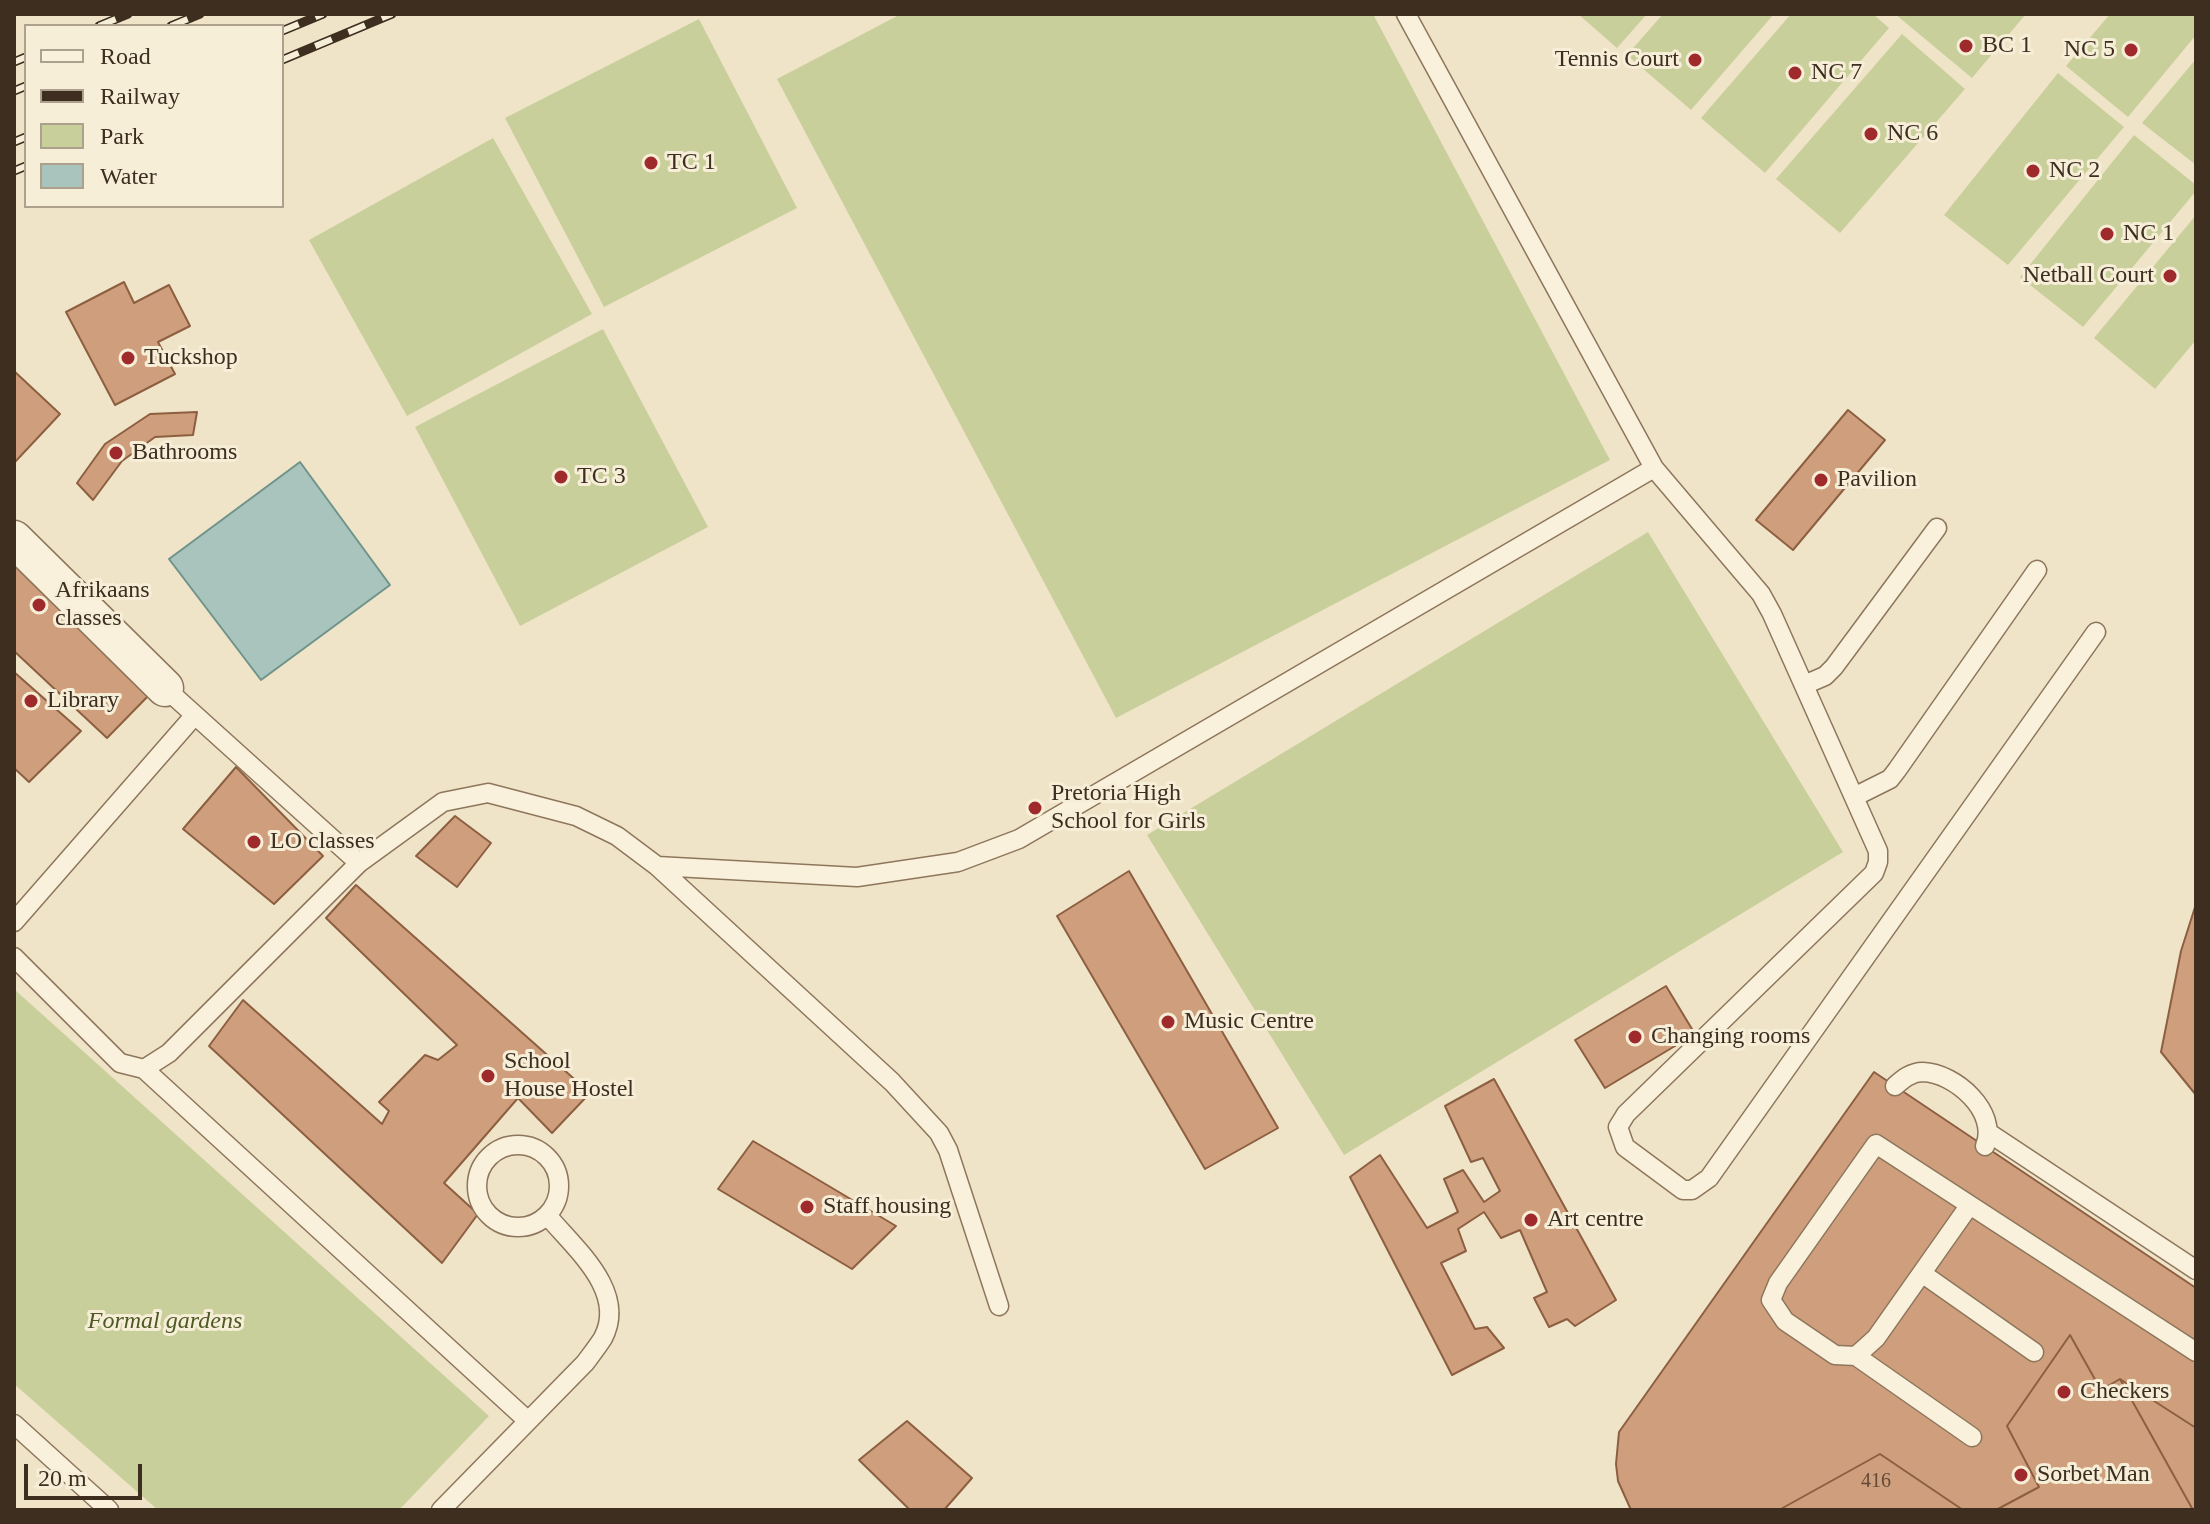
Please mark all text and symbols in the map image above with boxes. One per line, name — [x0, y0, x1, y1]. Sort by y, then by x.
legend — [24, 24, 284, 208]
place label: BC 1 — [1982, 32, 2032, 60]
place label: NC 5 — [2064, 36, 2115, 64]
marker: BC 1 — [1957, 37, 1975, 55]
marker: NC 5 — [2122, 41, 2140, 59]
text: Road — [100, 43, 151, 69]
place label: Tennis Court — [1555, 46, 1679, 74]
marker: Tennis Court — [1686, 51, 1704, 69]
place label: NC 7 — [1811, 59, 1862, 87]
marker: NC 7 — [1786, 64, 1804, 82]
text: Railway — [100, 83, 180, 109]
place label: NC 6 — [1887, 120, 1938, 148]
text: Park — [100, 123, 144, 149]
marker: NC 6 — [1862, 125, 1880, 143]
place label: TC 1 — [667, 149, 716, 177]
marker: TC 1 — [642, 154, 660, 172]
place label: NC 2 — [2049, 157, 2100, 185]
marker: NC 2 — [2024, 162, 2042, 180]
text: Water — [100, 163, 157, 189]
place label: NC 1 — [2123, 220, 2174, 248]
marker: NC 1 — [2098, 225, 2116, 243]
place label: Netball Court — [2023, 262, 2154, 290]
marker: Netball Court — [2161, 267, 2179, 285]
place label: Tuckshop — [144, 344, 238, 372]
marker: Tuckshop — [119, 349, 137, 367]
place label: Bathrooms — [132, 439, 237, 467]
marker: Bathrooms — [107, 444, 125, 462]
place label: TC 3 — [577, 463, 626, 491]
place label: Pavilion — [1837, 466, 1917, 494]
marker: TC 3 — [552, 468, 570, 486]
marker: Pavilion — [1812, 471, 1830, 489]
place label: Afrikaans classes — [55, 577, 150, 633]
marker: Afrikaans classes — [30, 596, 48, 614]
place label: Library — [47, 687, 119, 715]
marker: Library — [22, 692, 40, 710]
place label: Pretoria High School for Girls — [1051, 780, 1206, 836]
marker: Pretoria High School for Girls — [1026, 799, 1044, 817]
place label: LO classes — [270, 828, 375, 856]
marker: LO classes — [245, 833, 263, 851]
place label: Music Centre — [1184, 1008, 1314, 1036]
marker: Music Centre — [1159, 1013, 1177, 1031]
place label: Changing rooms — [1651, 1023, 1810, 1051]
marker: Changing rooms — [1626, 1028, 1644, 1046]
place label: School House Hostel — [504, 1048, 634, 1104]
marker: School House Hostel — [479, 1067, 497, 1085]
place label: Staff housing — [823, 1193, 951, 1221]
marker: Staff housing — [798, 1198, 816, 1216]
place label: Art centre — [1547, 1206, 1644, 1234]
marker: Art centre — [1522, 1211, 1540, 1229]
park label: Formal gardens — [88, 1308, 242, 1336]
place label: Checkers — [2080, 1378, 2169, 1406]
marker: Checkers — [2055, 1383, 2073, 1401]
scale bar — [28, 1448, 146, 1498]
place label: Sorbet Man — [2037, 1461, 2150, 1489]
text: 20 m — [38, 1465, 87, 1491]
marker: Sorbet Man — [2012, 1466, 2030, 1484]
house number: 416 — [1861, 1470, 1891, 1494]

